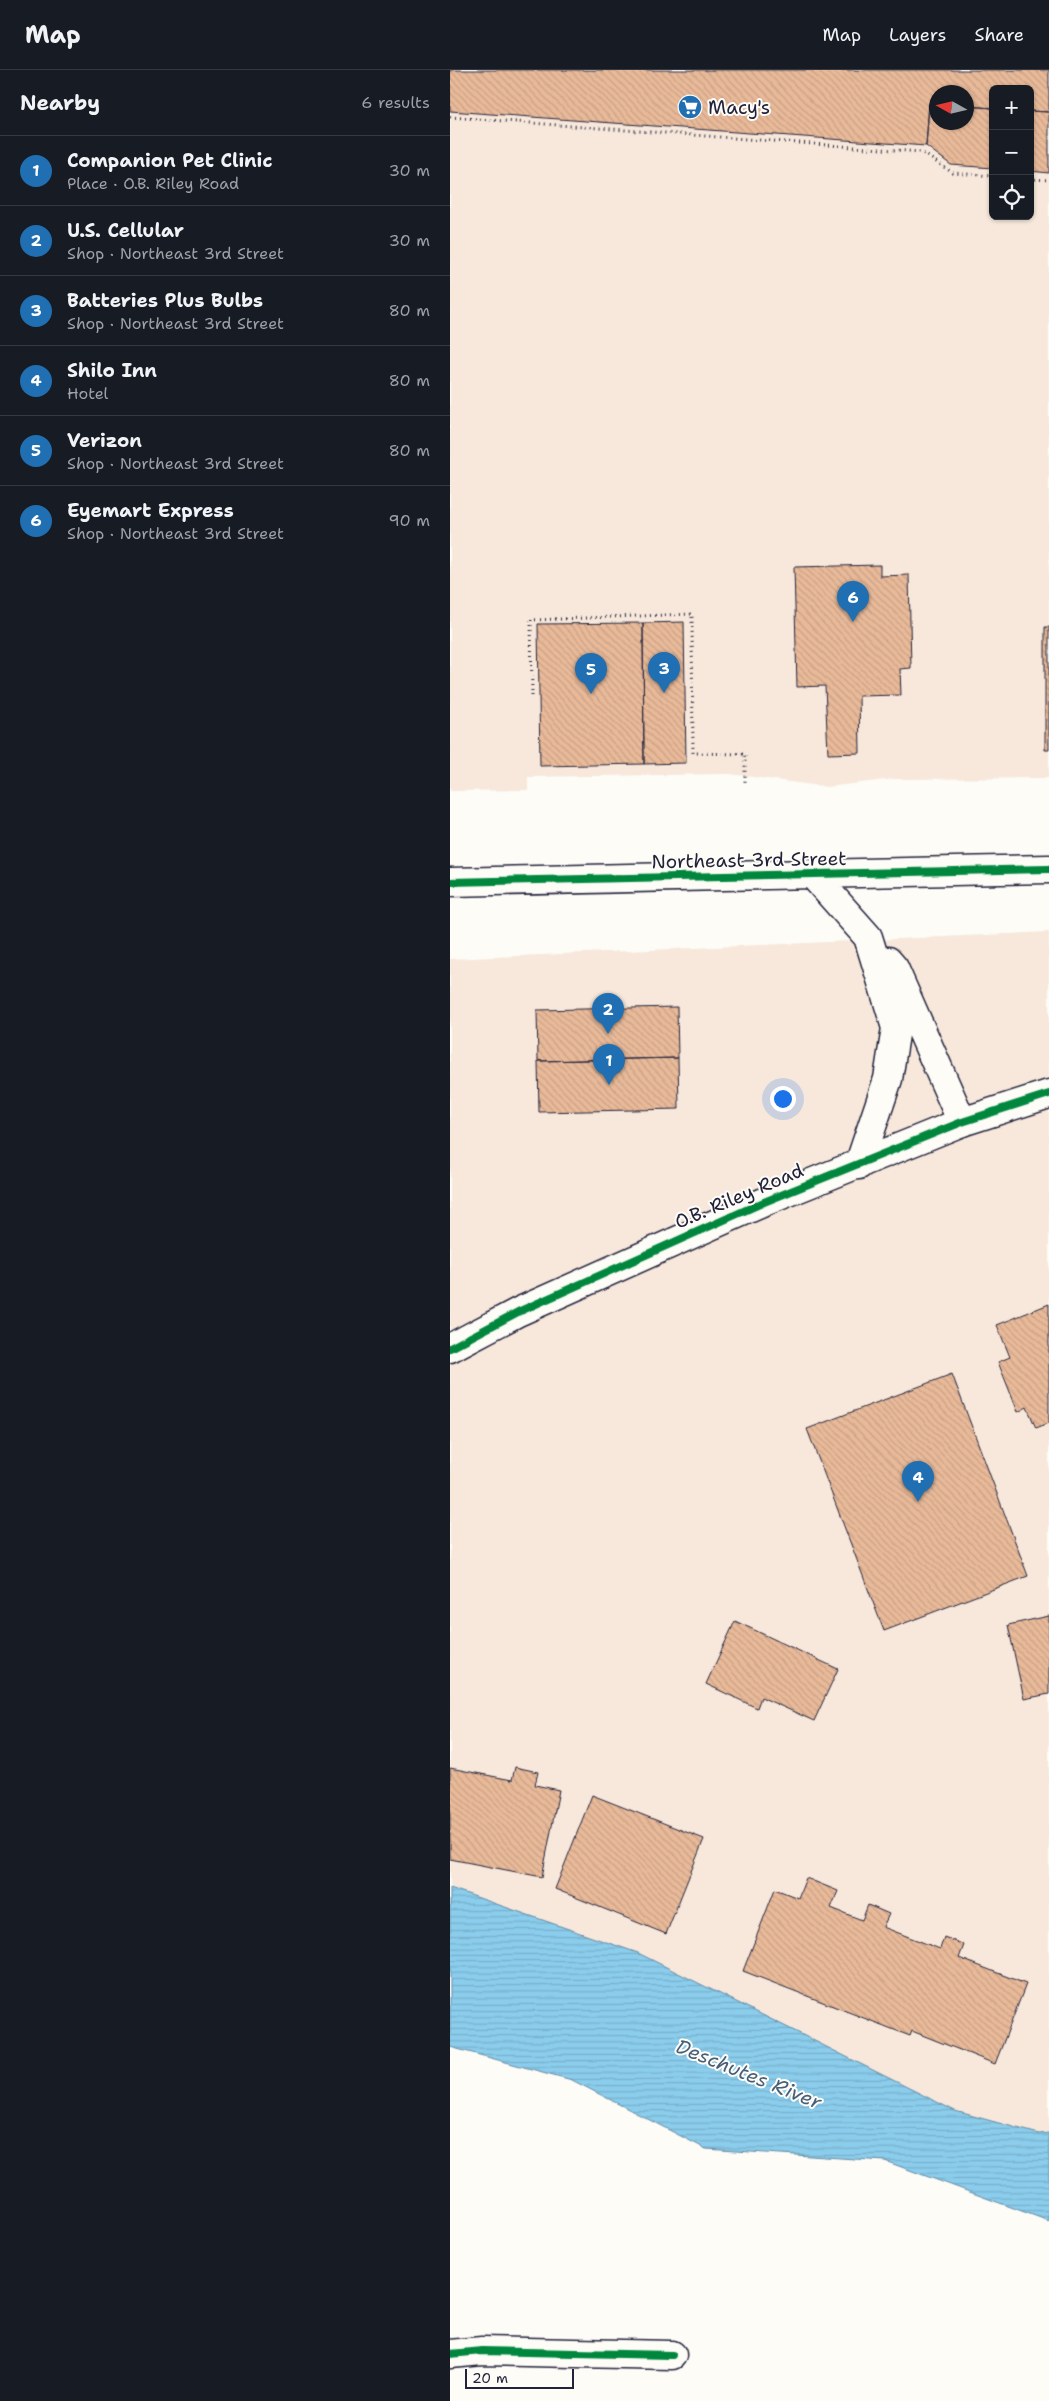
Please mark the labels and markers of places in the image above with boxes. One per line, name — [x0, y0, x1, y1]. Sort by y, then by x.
supermarket icon: Macy's — [677, 94, 703, 120]
place label: Macy's — [708, 95, 770, 120]
pin: 6 — [837, 581, 869, 622]
pin: 3 — [648, 652, 680, 693]
pin: 5 — [575, 653, 607, 694]
pin: 2 — [592, 993, 624, 1034]
pin: 1 — [593, 1044, 625, 1085]
pin: 4 — [902, 1461, 934, 1502]

